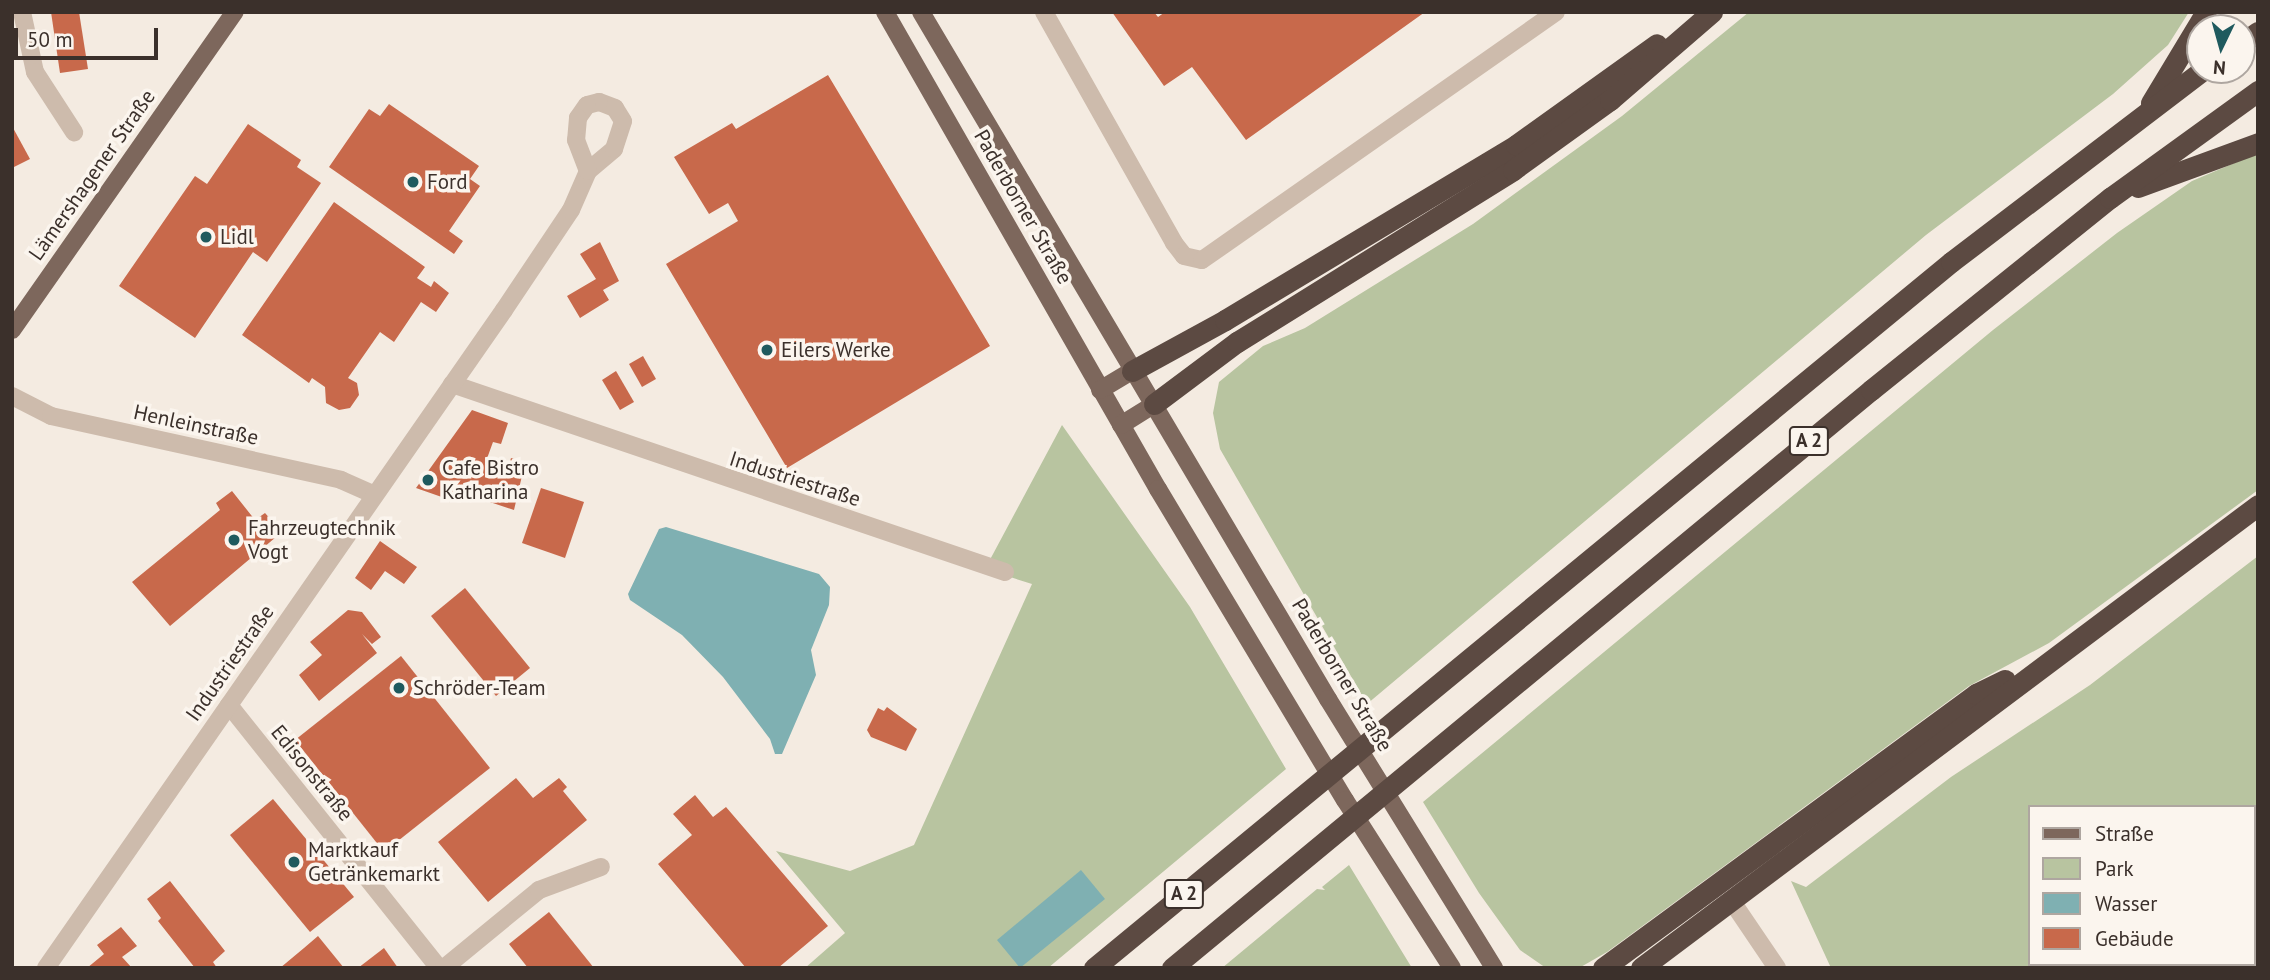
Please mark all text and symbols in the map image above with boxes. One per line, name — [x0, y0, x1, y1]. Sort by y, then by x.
scale bar — [18, 14, 161, 58]
north arrow — [2186, 14, 2256, 84]
text: 50 m — [27, 26, 73, 53]
text: N — [2212, 55, 2227, 80]
street label: Lämershagener Straße — [24, 85, 160, 265]
street label: Paderborner Straße — [969, 125, 1077, 289]
place label: Ford — [427, 169, 468, 195]
marker: Ford — [405, 174, 421, 190]
place label: Lidl — [220, 224, 254, 250]
marker: Lidl — [198, 229, 214, 245]
place label: Eilers Werke — [781, 337, 891, 363]
marker: Eilers Werke — [759, 342, 775, 358]
street label: Henleinstraße — [131, 399, 261, 451]
road number: A 2 — [1788, 426, 1830, 456]
street label: Industriestraße — [726, 446, 864, 512]
place label: Cafe Bistro Katharina — [442, 455, 539, 505]
marker: Cafe Bistro Katharina — [420, 472, 436, 488]
place label: Fahrzeugtechnik Vogt — [248, 515, 396, 565]
marker: Fahrzeugtechnik Vogt — [226, 532, 242, 548]
street label: Paderborner Straße — [1286, 594, 1398, 756]
street label: Industriestraße — [181, 600, 279, 726]
place label: Schröder-Team — [413, 675, 546, 701]
marker: Schröder-Team — [391, 680, 407, 696]
street label: Edisonstraße — [266, 720, 358, 826]
legend — [2028, 805, 2256, 966]
text: Straße — [2095, 820, 2154, 847]
place label: Marktkauf Getränkemarkt — [308, 837, 440, 887]
marker: Marktkauf Getränkemarkt — [286, 854, 302, 870]
text: Park — [2095, 855, 2134, 882]
road number: A 2 — [1163, 878, 1205, 909]
text: Wasser — [2095, 890, 2157, 917]
text: Gebäude — [2095, 925, 2174, 952]

